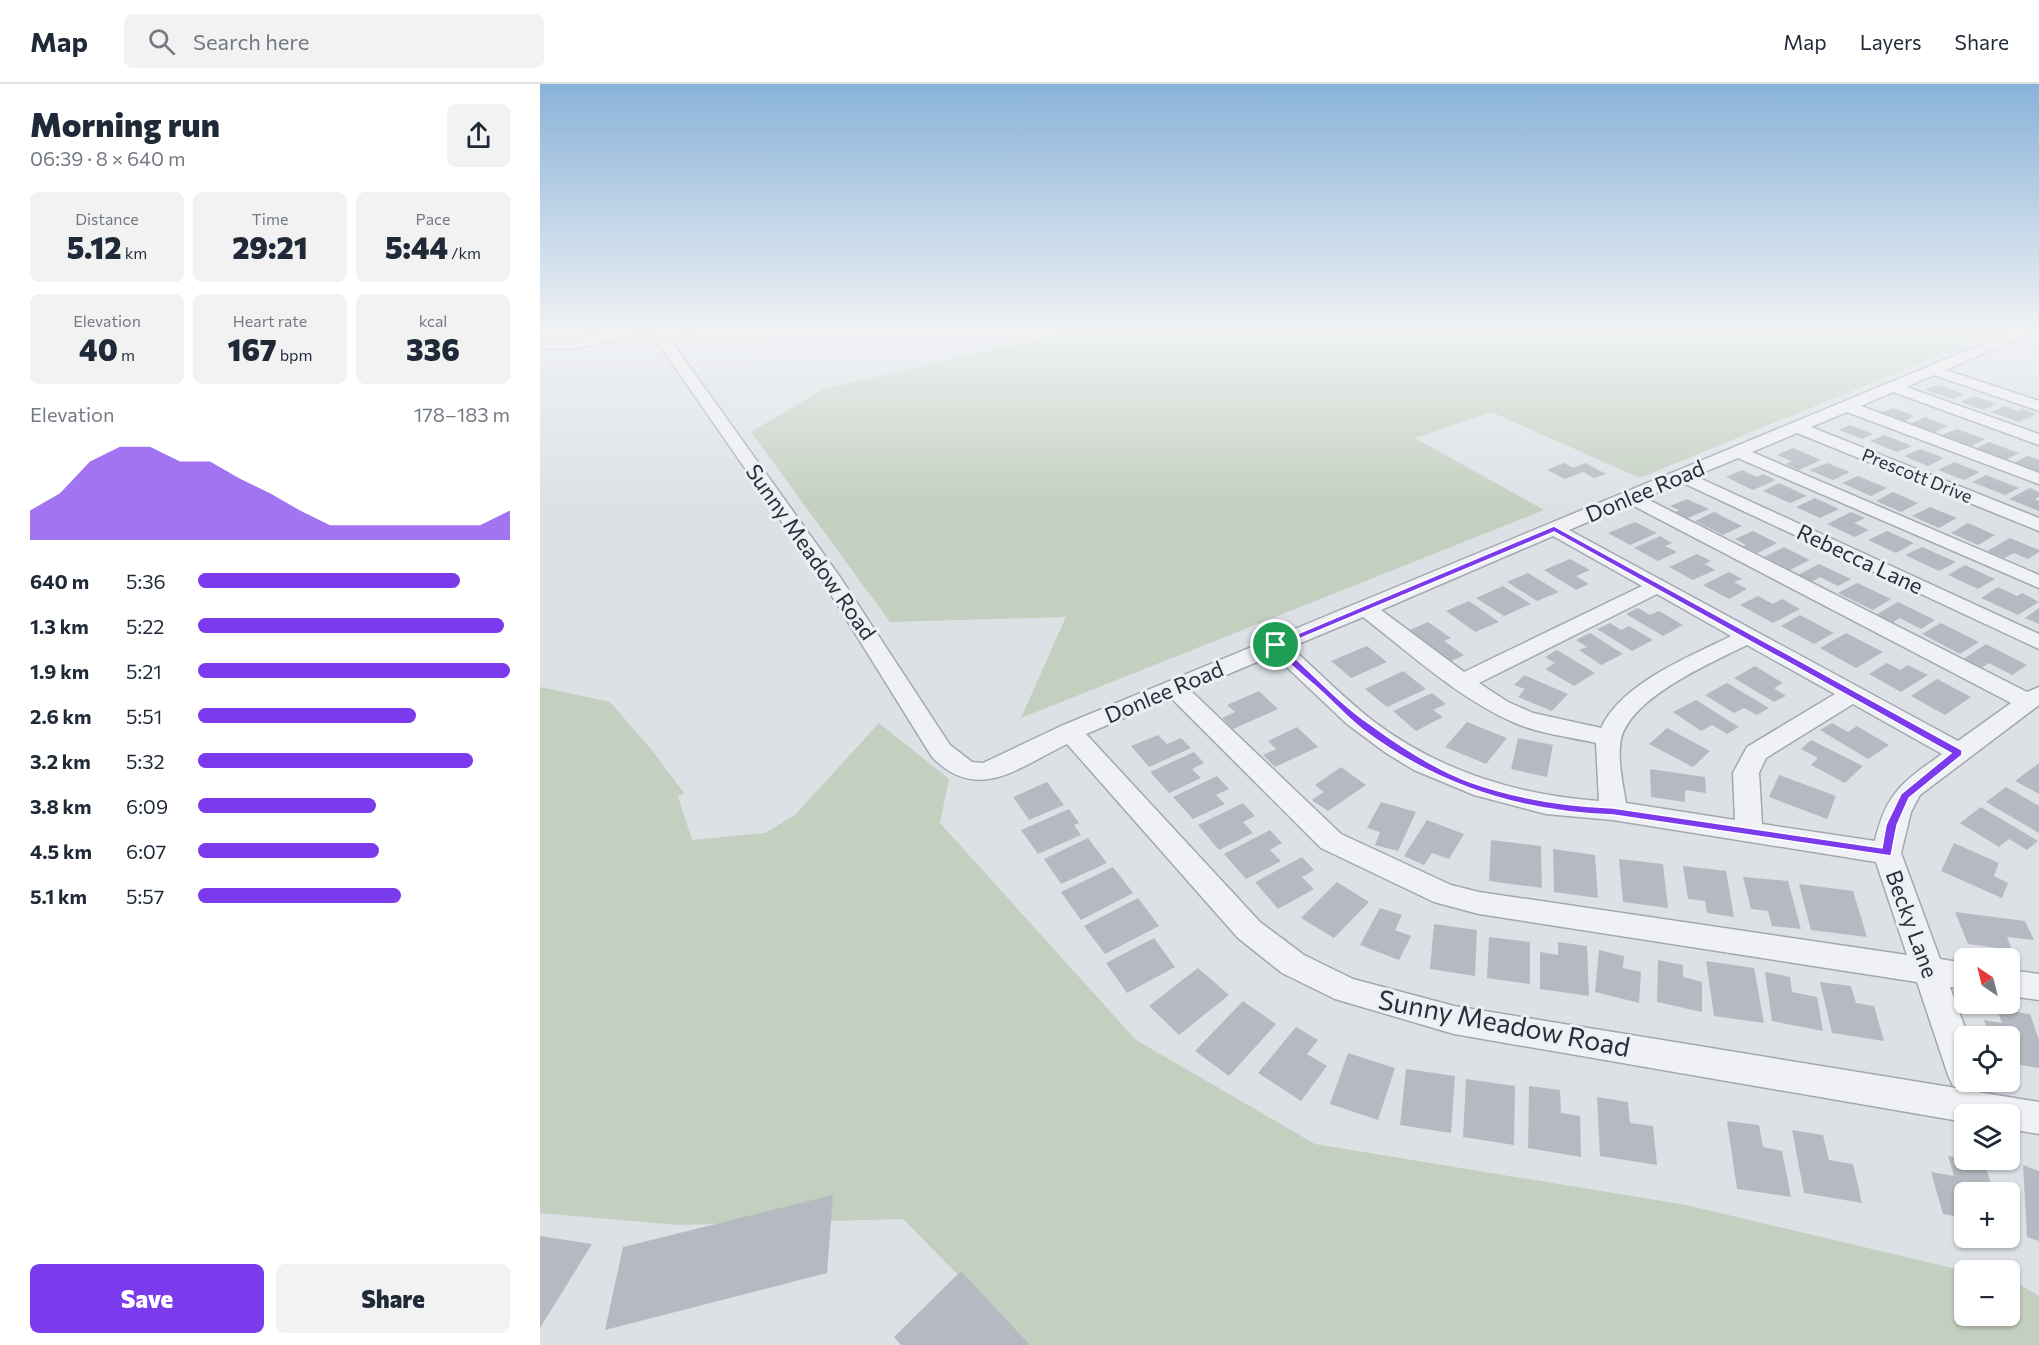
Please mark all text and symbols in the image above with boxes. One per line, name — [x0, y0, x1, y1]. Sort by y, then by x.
search box — [124, 14, 544, 68]
text: Map — [30, 24, 88, 58]
icon: search — [145, 25, 178, 58]
text: Search here — [193, 28, 309, 55]
text: Map — [1783, 29, 1827, 54]
text: Layers — [1860, 29, 1922, 54]
text: Share — [1955, 29, 2009, 54]
text: Morning run — [30, 103, 220, 144]
button: share — [447, 104, 510, 167]
text: 06:39 · 8 × 640 m — [30, 146, 185, 170]
text: Distance — [75, 209, 139, 228]
text: Time — [252, 209, 288, 228]
text: Pace — [416, 209, 450, 228]
text: 5.12 — [67, 228, 122, 265]
text: 29:21 — [232, 228, 308, 265]
text: 5:44 — [385, 228, 448, 265]
text: km — [122, 243, 147, 262]
text: /km — [448, 243, 481, 262]
text: Elevation — [73, 311, 141, 330]
text: Heart rate — [233, 311, 307, 330]
text: kcal — [419, 311, 447, 330]
text: 40 — [79, 330, 118, 367]
text: 167 — [227, 330, 277, 367]
text: 336 — [406, 330, 460, 367]
text: m — [118, 345, 135, 364]
text: bpm — [277, 345, 313, 364]
text: Elevation — [30, 402, 115, 426]
text: 178–183 m — [414, 402, 510, 426]
street label: Prescott Drive — [1859, 443, 1976, 507]
street label: Donlee Road — [1581, 453, 1708, 528]
street label: Sunny Meadow Road — [741, 459, 882, 645]
street label: Rebecca Lane — [1793, 518, 1928, 600]
text: 640 m — [30, 569, 89, 593]
text: 5:36 — [126, 569, 166, 593]
text: 1.3 km — [30, 614, 89, 638]
text: 5:22 — [126, 614, 164, 638]
pin — [1250, 619, 1301, 670]
icon: arrive — [1259, 628, 1292, 661]
street label: Donlee Road — [1100, 654, 1227, 729]
text: 1.9 km — [30, 659, 89, 683]
text: 5:21 — [126, 659, 162, 683]
text: 2.6 km — [30, 704, 91, 728]
text: 5:51 — [126, 704, 162, 728]
text: 3.2 km — [30, 749, 91, 773]
text: 5:32 — [126, 749, 165, 773]
text: 3.8 km — [30, 794, 92, 818]
text: 6:09 — [126, 794, 168, 818]
text: 4.5 km — [30, 839, 92, 863]
text: 6:07 — [126, 839, 166, 863]
street label: Becky Lane — [1881, 866, 1944, 981]
text: 5.1 km — [30, 884, 87, 908]
text: 5:57 — [126, 884, 164, 908]
north arrow — [1954, 948, 2020, 1014]
map controls — [1954, 948, 2020, 1326]
street label: Sunny Meadow Road — [1376, 982, 1633, 1063]
button: locate — [1954, 1026, 2020, 1092]
button: layers — [1954, 1104, 2020, 1170]
button: + — [1954, 1182, 2020, 1248]
button: − — [1954, 1260, 2020, 1326]
button: Save — [30, 1264, 264, 1333]
button: Share — [276, 1264, 510, 1333]

